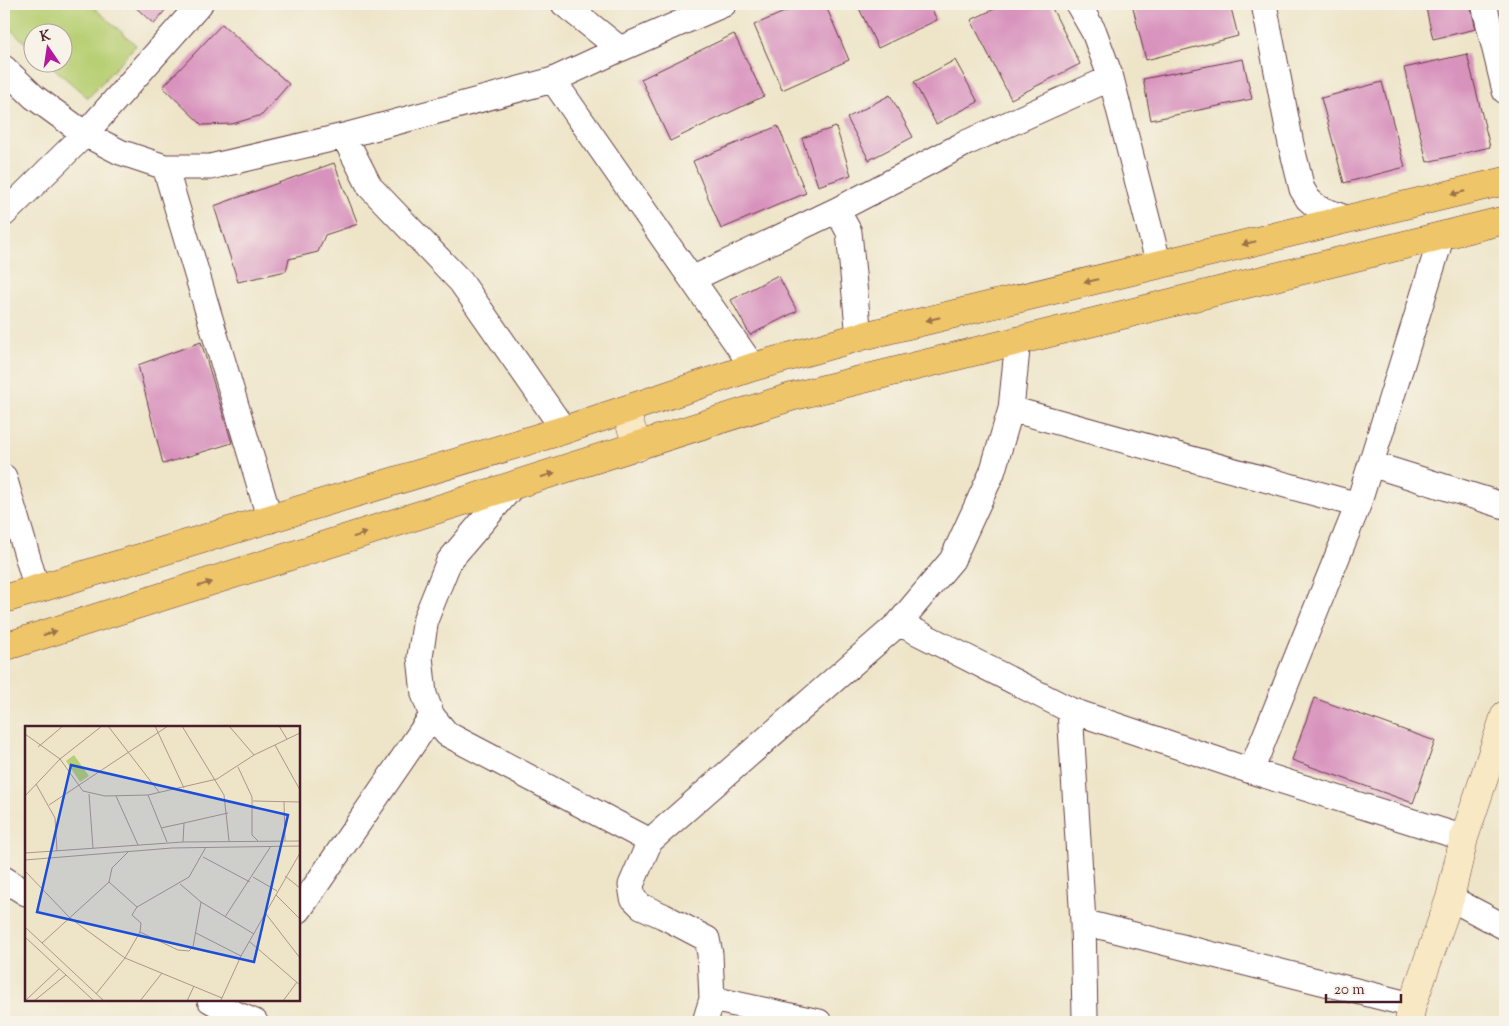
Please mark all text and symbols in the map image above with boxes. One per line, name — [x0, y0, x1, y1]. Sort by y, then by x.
north arrow — [22, 22, 72, 72]
text: K — [38, 26, 54, 48]
one-way arrow — [1450, 189, 1465, 197]
one-way arrow — [1241, 239, 1256, 247]
one-way arrow — [1083, 277, 1098, 285]
one-way arrow — [925, 315, 940, 323]
one-way arrow — [541, 471, 556, 478]
one-way arrow — [353, 530, 368, 538]
one-way arrow — [198, 579, 213, 587]
one-way arrow — [43, 628, 58, 636]
inset map — [25, 726, 300, 1001]
scale bar — [1326, 971, 1402, 1003]
text: 20 m — [1334, 980, 1365, 1001]

